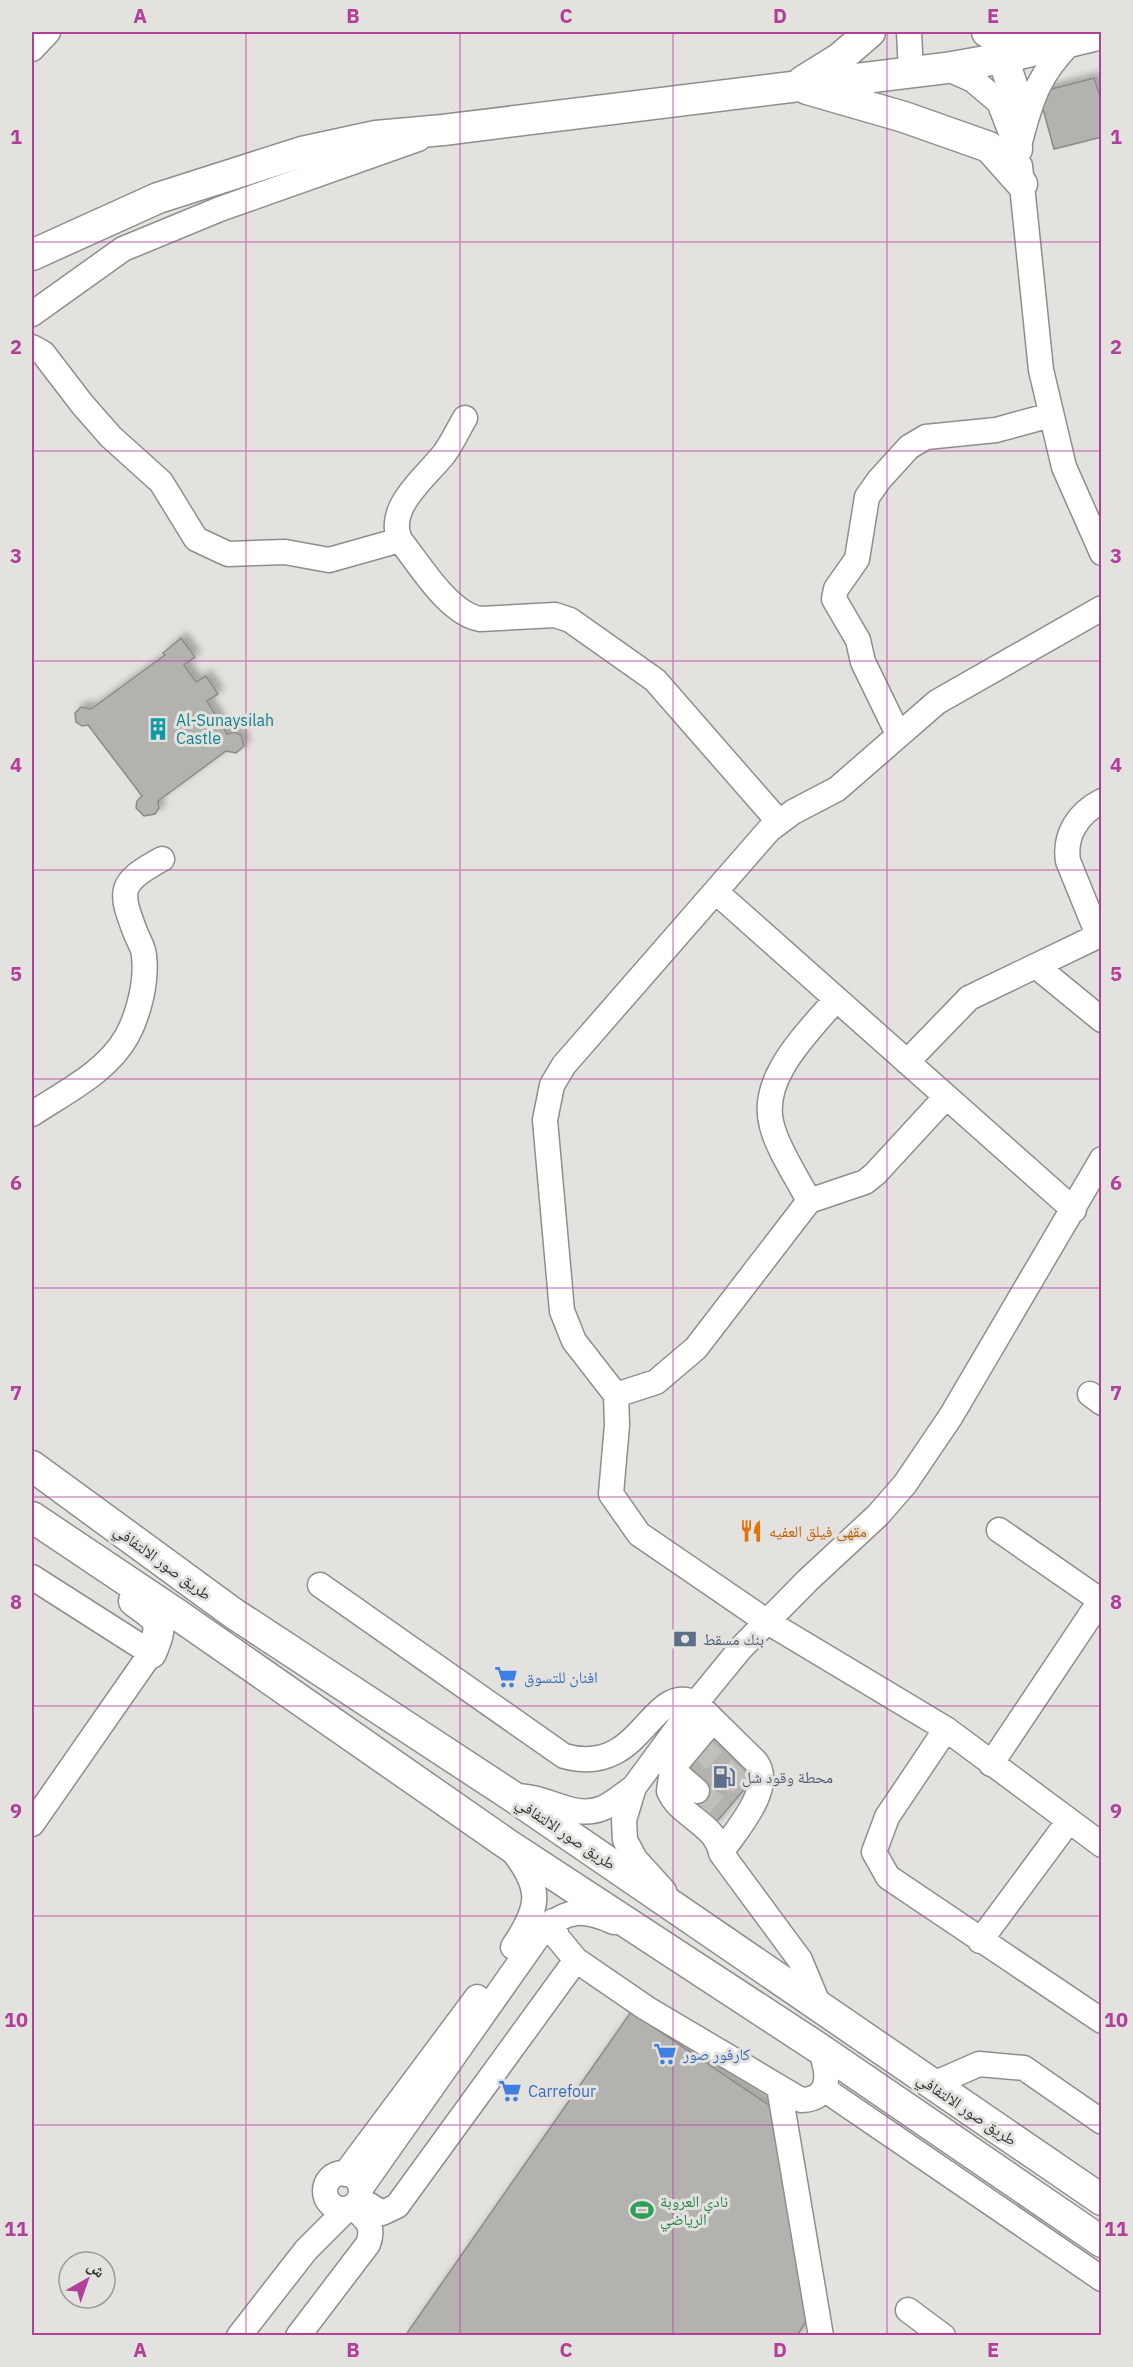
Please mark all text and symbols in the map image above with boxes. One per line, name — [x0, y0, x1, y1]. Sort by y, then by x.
text: A — [133, 2, 147, 29]
text: B — [346, 2, 360, 29]
text: C — [559, 2, 573, 29]
text: D — [773, 2, 787, 29]
text: E — [987, 2, 999, 29]
text: 1 — [10, 123, 22, 150]
text: 1 — [1110, 123, 1122, 150]
text: 2 — [10, 333, 22, 360]
text: 2 — [1110, 333, 1122, 360]
text: 3 — [10, 542, 22, 569]
text: 3 — [1110, 542, 1122, 569]
place label: Al-Sunaysilah Castle — [176, 710, 274, 748]
building icon: Al-Sunaysilah Castle — [145, 716, 171, 742]
text: 4 — [10, 751, 22, 778]
text: 4 — [1110, 751, 1122, 778]
text: 5 — [10, 960, 22, 987]
text: 5 — [1110, 960, 1122, 987]
text: 6 — [10, 1169, 22, 1196]
text: 6 — [1110, 1169, 1122, 1196]
text: 7 — [10, 1379, 22, 1406]
text: 7 — [1110, 1379, 1122, 1406]
restaurant icon: مقهى فيلق العفيه — [738, 1518, 764, 1544]
street label: طريق صور الالتفافي — [108, 1520, 216, 1607]
place label: مقهى فيلق العفيه — [769, 1521, 867, 1542]
text: 8 — [10, 1588, 22, 1615]
text: 8 — [1110, 1588, 1122, 1615]
bank icon: بنك مسقط — [672, 1626, 698, 1652]
place label: بنك مسقط — [703, 1629, 764, 1649]
supermarket icon: افنان للتسوق — [493, 1664, 519, 1690]
place label: افنان للتسوق — [524, 1667, 598, 1688]
fuel station icon: محطة وقود شل — [711, 1764, 737, 1790]
place label: محطة وقود شل — [742, 1767, 833, 1788]
street label: طريق صور الالتفافي — [511, 1792, 620, 1876]
text: 9 — [10, 1797, 22, 1824]
text: 9 — [1110, 1797, 1122, 1824]
text: 10 — [4, 2006, 28, 2033]
text: 10 — [1104, 2006, 1128, 2033]
supermarket icon: كارفور صور — [652, 2041, 678, 2067]
place label: كارفور صور — [682, 2044, 751, 2064]
street label: طريق صور الالتفافي — [912, 2068, 1021, 2152]
supermarket icon: Carrefour — [497, 2078, 523, 2104]
place label: Carrefour — [528, 2081, 596, 2101]
place label: نادي العروبة الرياضي — [660, 2191, 728, 2232]
sports icon: نادي العروبة الرياضي — [629, 2197, 655, 2223]
text: 11 — [4, 2215, 28, 2242]
text: 11 — [1104, 2215, 1128, 2242]
north arrow — [57, 2250, 117, 2310]
text: ش — [84, 2255, 110, 2282]
text: A — [133, 2336, 147, 2363]
text: B — [346, 2336, 360, 2363]
text: C — [559, 2336, 573, 2363]
text: D — [773, 2336, 787, 2363]
text: E — [987, 2336, 999, 2363]

